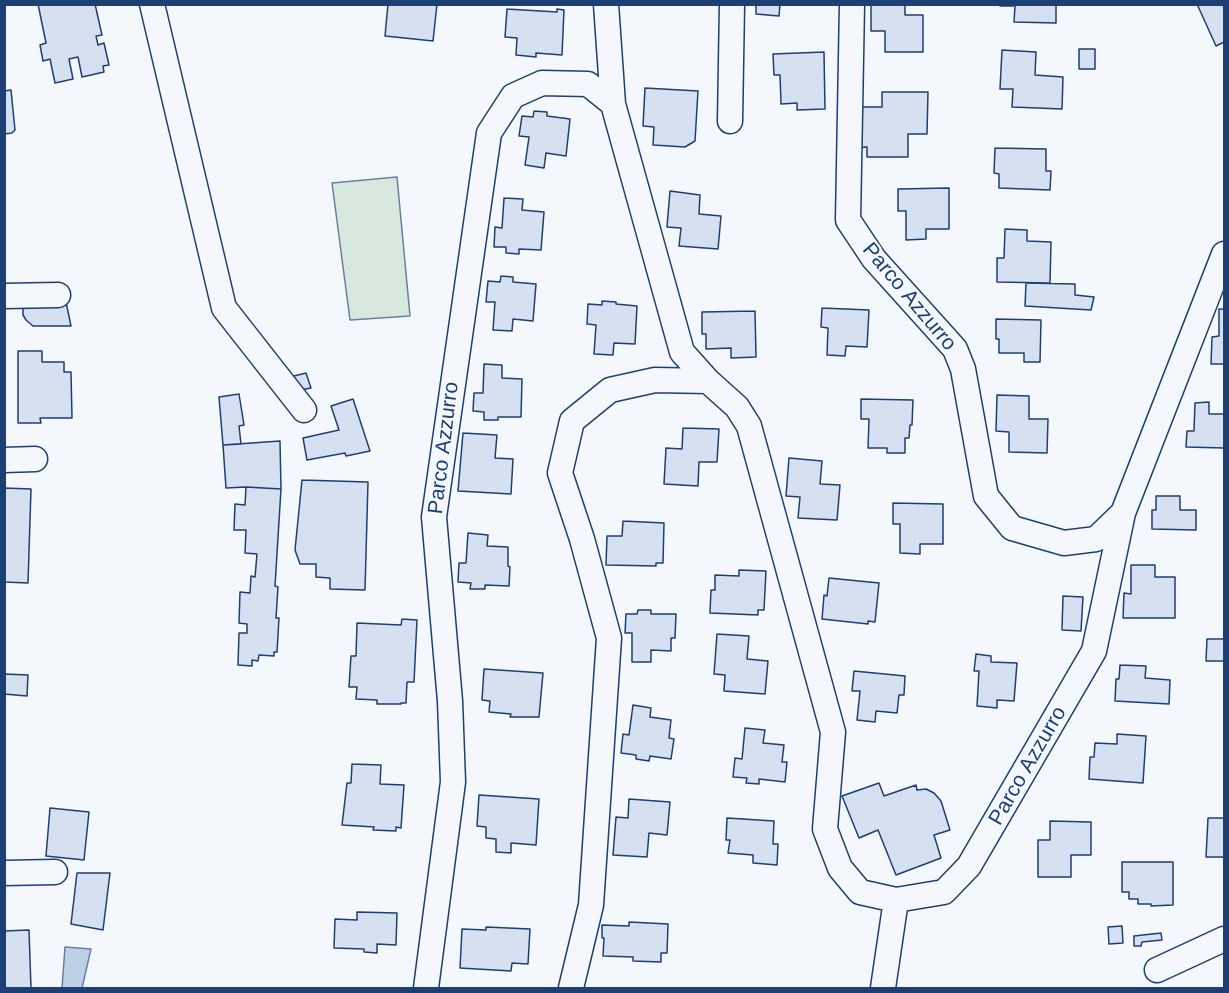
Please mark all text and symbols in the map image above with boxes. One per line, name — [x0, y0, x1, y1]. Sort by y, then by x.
street label: Parco Azzurro — [857, 238, 961, 356]
street label: Parco Azzurro — [423, 380, 465, 516]
street label: Parco Azzurro — [984, 702, 1072, 830]

